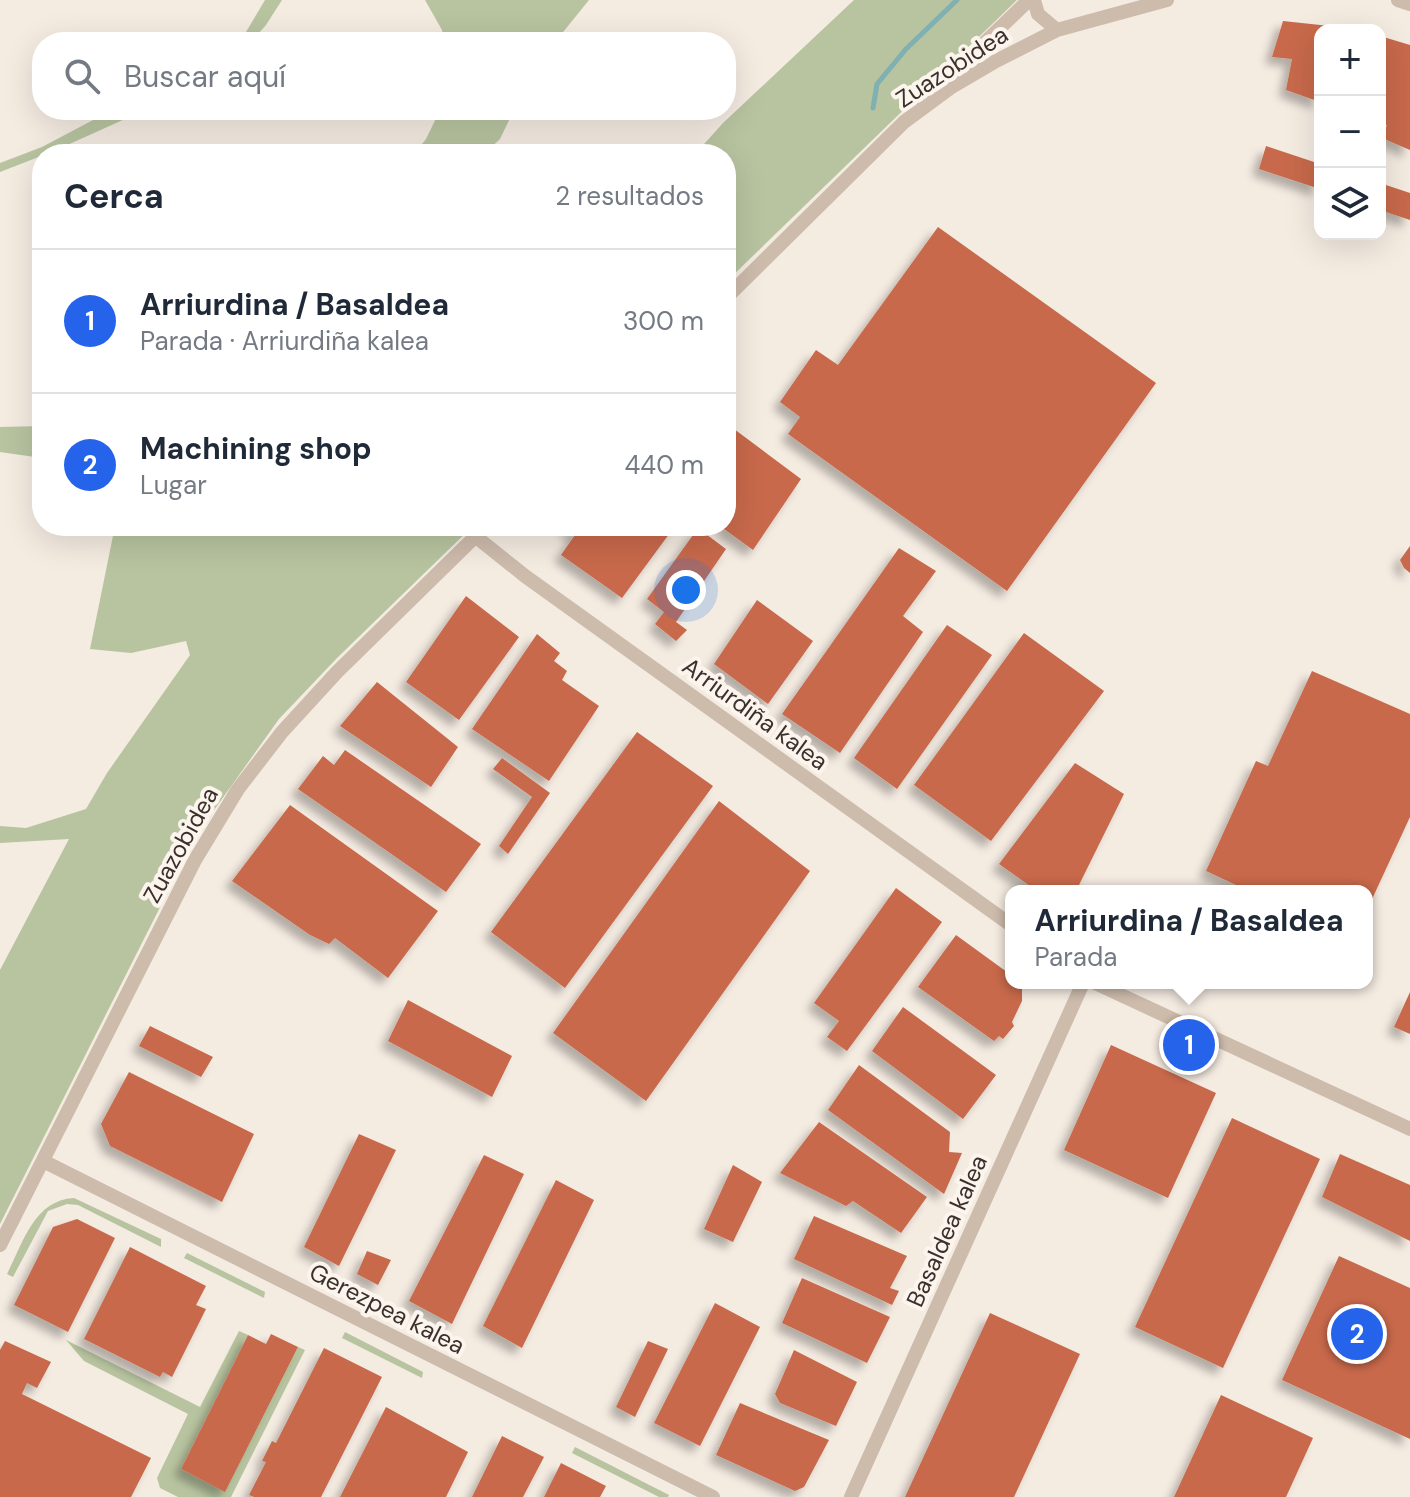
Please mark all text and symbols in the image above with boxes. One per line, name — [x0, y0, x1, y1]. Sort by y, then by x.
street label: Zuazobidea — [890, 19, 1014, 114]
map controls — [1314, 24, 1386, 240]
button: + — [1314, 24, 1386, 96]
search box — [32, 32, 736, 120]
icon: search — [60, 54, 104, 98]
text: Buscar aquí — [124, 57, 286, 96]
button: − — [1314, 96, 1386, 168]
button: layers — [1314, 168, 1386, 240]
text: Cerca — [64, 174, 164, 219]
text: 2 resultados — [555, 179, 704, 213]
text: Arriurdina / Basaldea — [140, 285, 449, 324]
text: 1 — [85, 304, 95, 338]
text: 300 m — [623, 304, 704, 338]
text: Parada · Arriurdiña kalea — [140, 324, 429, 358]
text: Machining shop — [140, 429, 372, 468]
text: 2 — [82, 448, 98, 482]
text: 440 m — [625, 448, 704, 482]
text: Lugar — [140, 468, 207, 502]
your location — [666, 570, 706, 610]
street label: Arriurdiña kalea — [676, 650, 834, 777]
street label: Zuazobidea — [136, 781, 225, 908]
popup — [1005, 885, 1373, 989]
text: Arriurdina / Basaldea — [1035, 901, 1343, 940]
text: Parada — [1035, 940, 1117, 974]
pin: 1 — [1163, 1015, 1215, 1075]
street label: Basaldea kalea — [899, 1150, 994, 1312]
street label: Gerezpea kalea — [304, 1256, 470, 1361]
pin: 2 — [1331, 1304, 1383, 1364]

